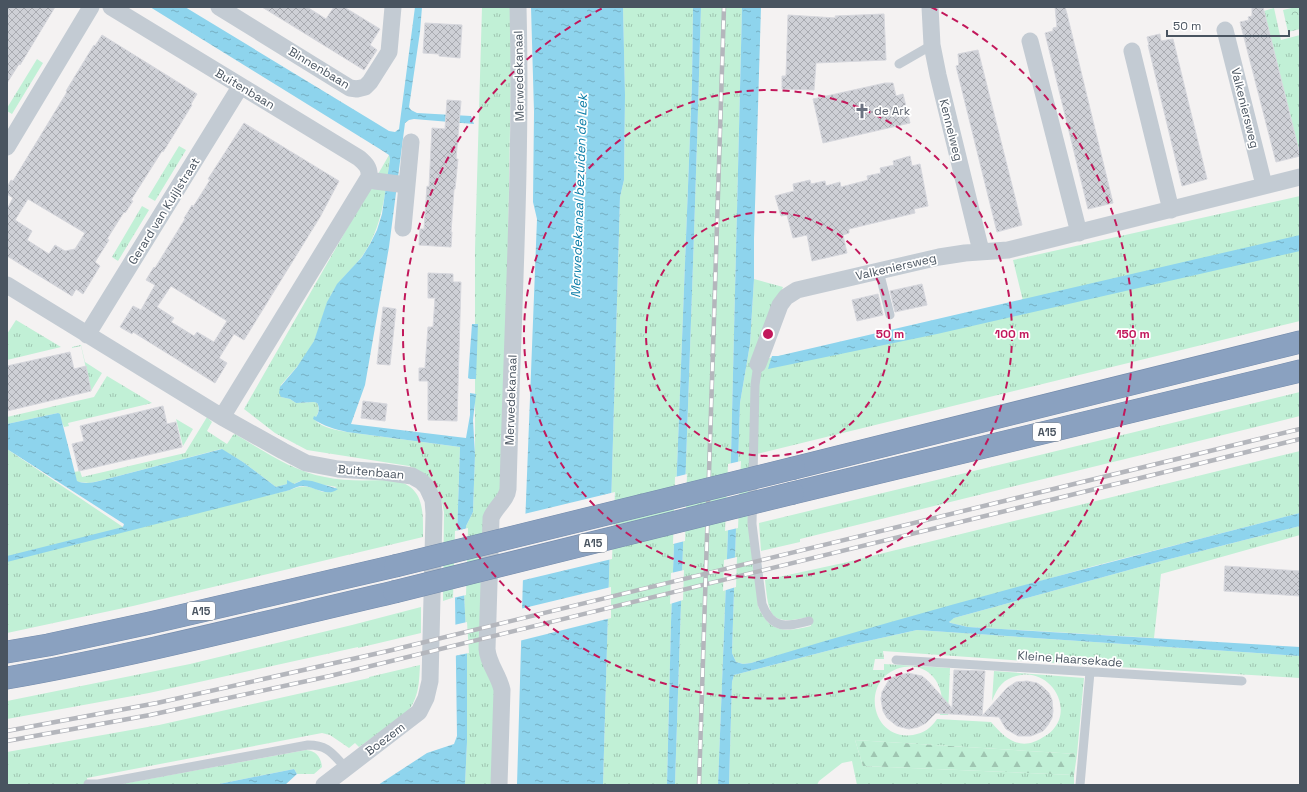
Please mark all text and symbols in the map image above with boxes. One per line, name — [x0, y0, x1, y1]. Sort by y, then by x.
scale bar — [1167, 12, 1289, 38]
text: 50 m — [1173, 18, 1201, 34]
street label: Merwedekanaal — [510, 30, 528, 122]
street label: Binnenbaan — [285, 43, 353, 93]
street label: Buitenbaan — [212, 65, 278, 113]
street label: Valkeniersweg — [1227, 66, 1263, 150]
water label: Merwedekanaal bezuiden de Lek — [567, 92, 591, 298]
street label: Kennelweg — [936, 97, 966, 163]
church icon: de Ark — [853, 102, 871, 120]
place label: de Ark — [874, 103, 911, 119]
street label: Gerard van Kuijlstraat — [125, 154, 203, 268]
street label: Valkeniersweg — [854, 250, 938, 284]
text: 50 m — [876, 326, 904, 342]
text: 100 m — [995, 326, 1029, 342]
text: 150 m — [1116, 326, 1150, 342]
centre of rings — [761, 327, 775, 341]
street label: Merwedekanaal — [501, 354, 521, 446]
road number: A15 — [1033, 423, 1061, 441]
street label: Buitenbaan — [337, 461, 405, 483]
road number: A15 — [579, 534, 607, 552]
road number: A15 — [187, 602, 215, 620]
street label: Kleine Haarsekade — [1017, 647, 1123, 671]
street label: Boezem — [362, 719, 408, 759]

